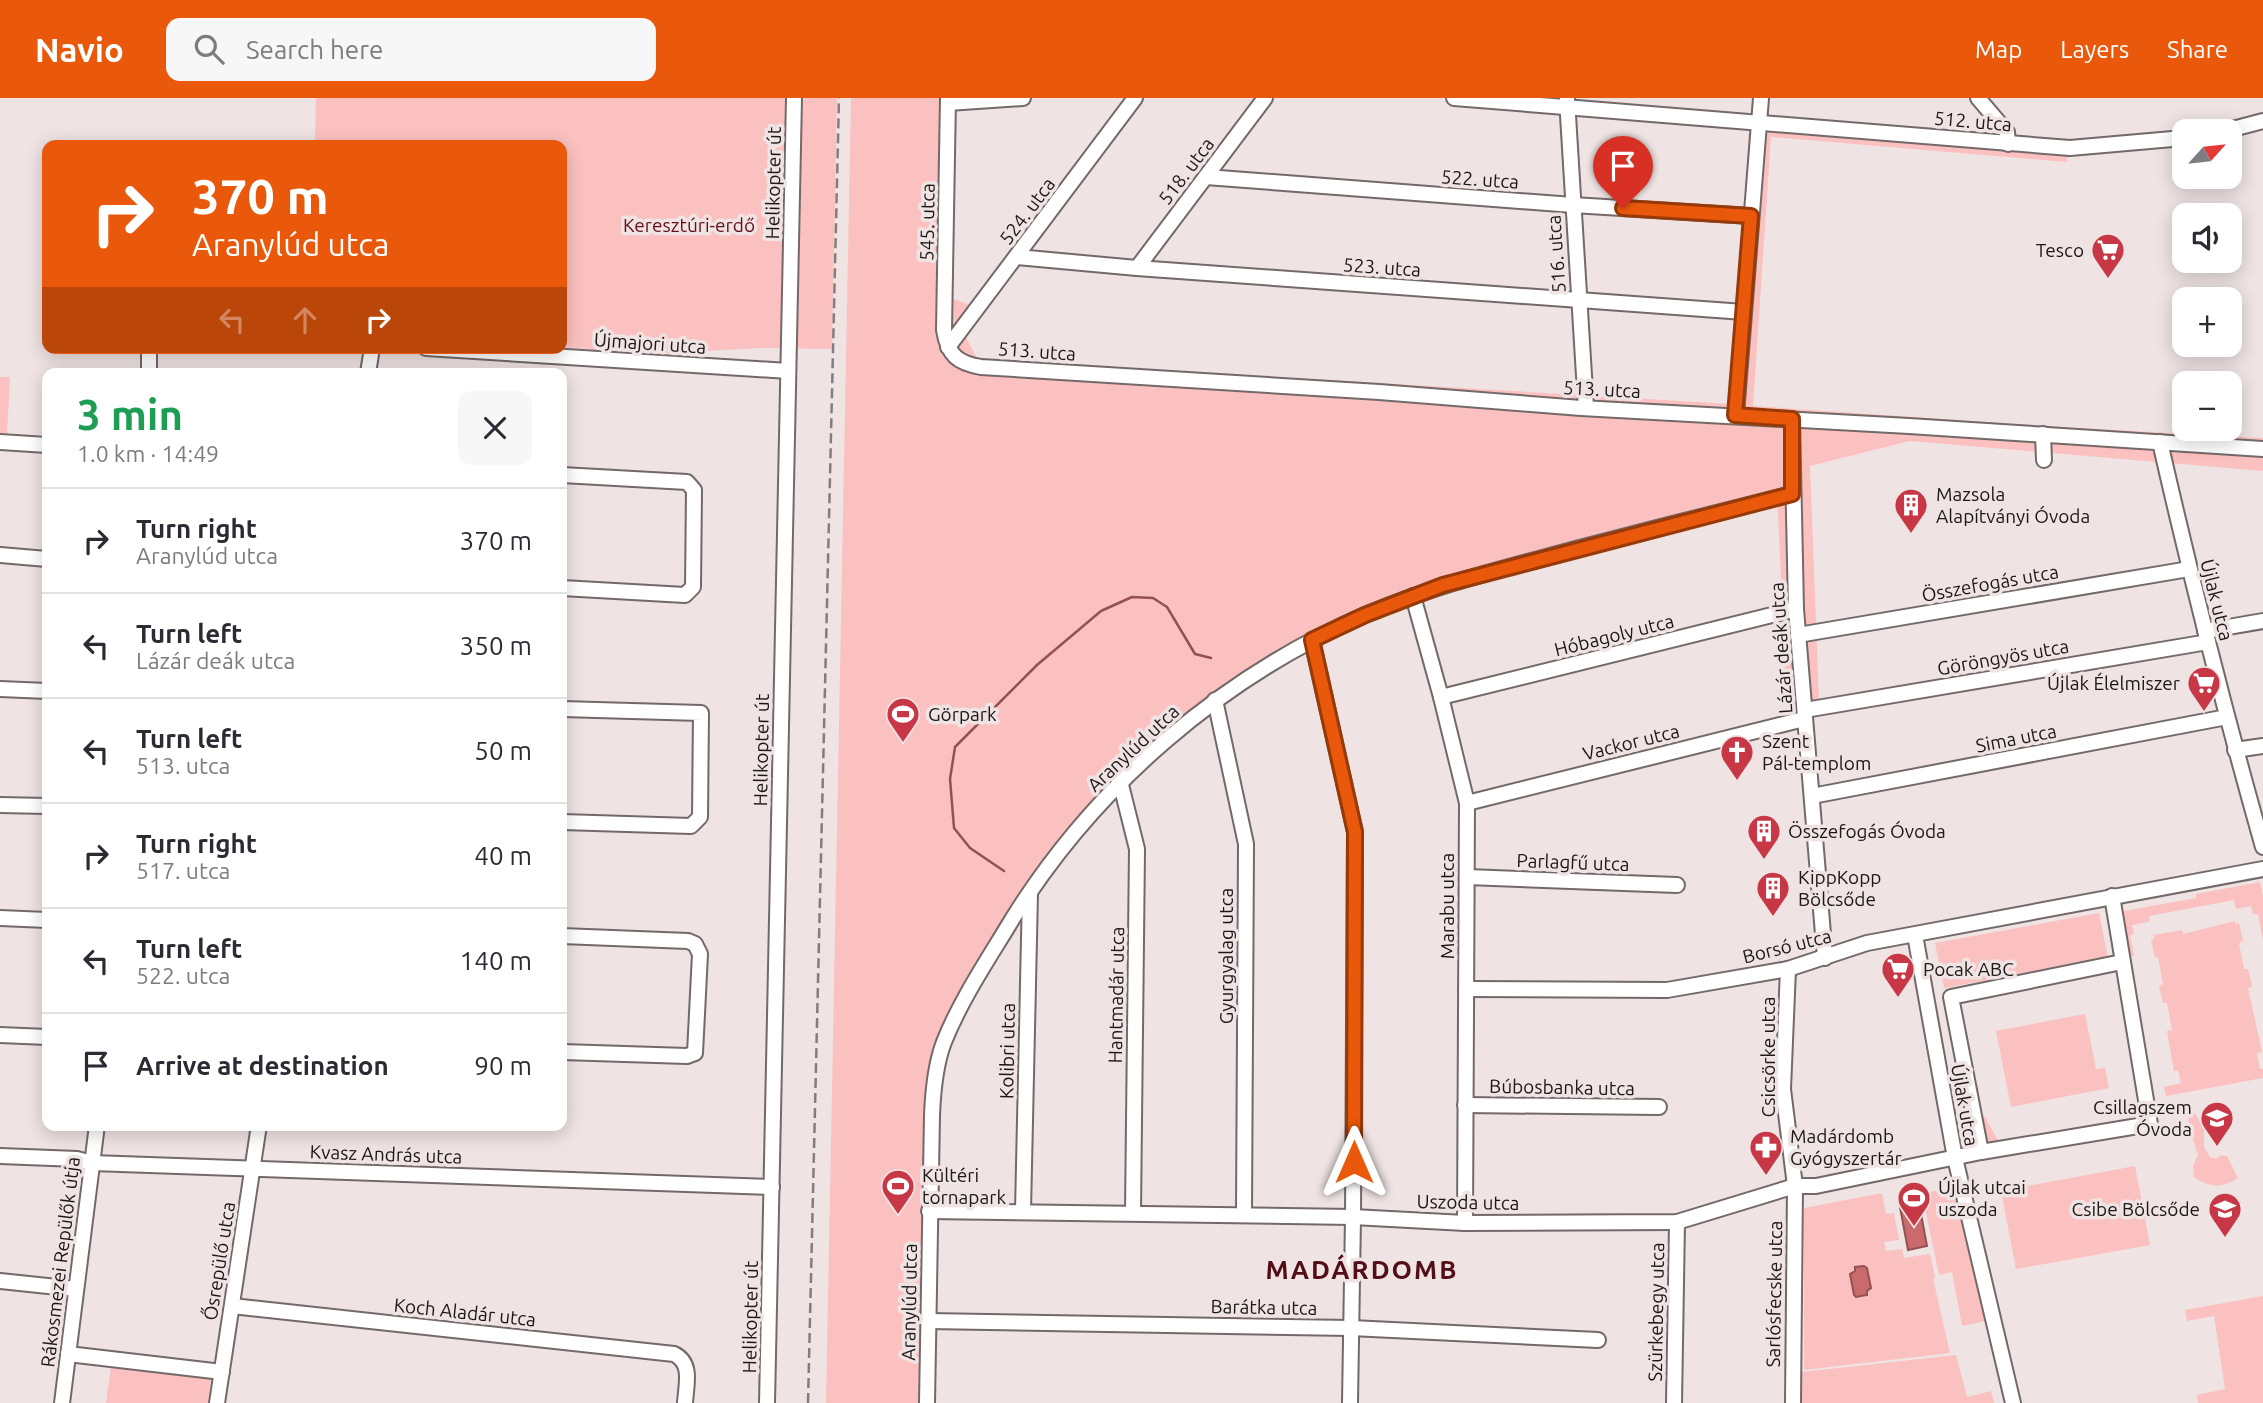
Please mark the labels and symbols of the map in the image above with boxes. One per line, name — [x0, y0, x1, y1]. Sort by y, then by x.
street label: 512. utca — [1933, 107, 2013, 135]
north arrow — [2172, 119, 2242, 189]
street label: Helikopter út — [761, 126, 785, 239]
street label: 518. utca — [1154, 133, 1218, 209]
pin — [1593, 136, 1653, 208]
street label: 522. utca — [1440, 165, 1520, 193]
street label: 524. utca — [995, 173, 1059, 249]
street label: 545. utca — [915, 183, 939, 261]
park label: Keresztúri-erdő — [623, 214, 755, 236]
street label: 516. utca — [1542, 214, 1570, 294]
supermarket icon: Tesco — [2089, 231, 2127, 280]
place label: Tesco — [2036, 239, 2084, 261]
street label: 523. utca — [1342, 253, 1422, 281]
street label: Újmajori utca — [593, 328, 707, 358]
street label: 513. utca — [997, 337, 1077, 365]
street label: 513. utca — [1562, 376, 1642, 402]
place label: Mazsola Alapítványi Óvoda — [1936, 483, 2090, 527]
building icon: Mazsola Alapítványi Óvoda — [1892, 486, 1930, 535]
street label: Újlak utca — [2196, 557, 2238, 643]
street label: Összefogás utca — [1920, 560, 2060, 606]
street label: Lázár deák utca — [1765, 582, 1797, 714]
street label: Hóbagoly utca — [1552, 609, 1676, 661]
street label: Göröngyös utca — [1935, 635, 2071, 679]
supermarket icon: Újlak Élelmiszer — [2185, 664, 2223, 713]
place label: Újlak Élelmiszer — [2047, 672, 2180, 694]
street label: Helikopter út — [749, 693, 773, 806]
sports icon: Görpark — [884, 695, 922, 744]
street label: Aranylúd utca — [1083, 700, 1183, 796]
place label: Görpark — [928, 703, 997, 725]
street label: Vackor utca — [1580, 719, 1682, 765]
street label: Sima utca — [1974, 719, 2058, 757]
place label: Szent Pál-templom — [1762, 730, 1871, 774]
church icon: Szent Pál-templom — [1718, 733, 1756, 782]
building icon: Összefogás Óvoda — [1745, 812, 1783, 861]
place label: Összefogás Óvoda — [1788, 820, 1946, 842]
street label: Parlagfű utca — [1516, 849, 1630, 875]
street label: Marabu utca — [1436, 853, 1458, 959]
place label: KippKopp Bölcsőde — [1798, 866, 1881, 910]
building icon: KippKopp Bölcsőde — [1754, 869, 1792, 918]
street label: Gyurgyalag utca — [1215, 888, 1237, 1024]
street label: Borsó utca — [1740, 924, 1834, 968]
street label: Hantmadár utca — [1104, 926, 1128, 1064]
supermarket icon: Pocak ABC — [1879, 950, 1917, 999]
place label: Pocak ABC — [1923, 958, 2014, 980]
street label: Csicsörke utca — [1757, 997, 1779, 1117]
street label: Kolibri utca — [995, 1003, 1019, 1099]
street label: Újlak utca — [1947, 1062, 1983, 1148]
street label: Búbosbanka utca — [1489, 1075, 1635, 1099]
place label: Csillagszem Óvoda — [2093, 1096, 2192, 1140]
school or university icon: Csillagszem Óvoda — [2198, 1099, 2236, 1148]
position arrow — [1317, 1125, 1391, 1199]
place label: Madárdomb Gyógyszertár — [1790, 1125, 1902, 1169]
pharmacy icon: Madárdomb Gyógyszertár — [1747, 1128, 1785, 1177]
street label: Kvasz András utca — [309, 1140, 463, 1168]
street label: Rákosmezei Repülők útja — [36, 1155, 84, 1369]
place label: Kültéri tornapark — [922, 1164, 1006, 1208]
sports icon: Kültéri tornapark — [879, 1167, 917, 1216]
place label: Újlak utcai uszoda — [1938, 1176, 2026, 1220]
sports icon: Újlak utcai uszoda — [1895, 1179, 1933, 1228]
street label: Uszoda utca — [1416, 1190, 1520, 1214]
school or university icon: Csibe Bölcsőde — [2206, 1190, 2244, 1239]
place label: Csibe Bölcsőde — [2072, 1198, 2200, 1220]
street label: Ősrepülő utca — [199, 1200, 239, 1322]
street label: Sarlósfecske utca — [1762, 1220, 1786, 1368]
street label: Szürkebegy utca — [1644, 1242, 1668, 1382]
street label: Aranylúd utca — [897, 1243, 921, 1361]
district label: MADÁRDOMB — [1266, 1254, 1458, 1284]
street label: Helikopter út — [738, 1260, 762, 1373]
street label: Koch Aladár utca — [393, 1294, 537, 1330]
street label: Barátka utca — [1210, 1295, 1318, 1319]

